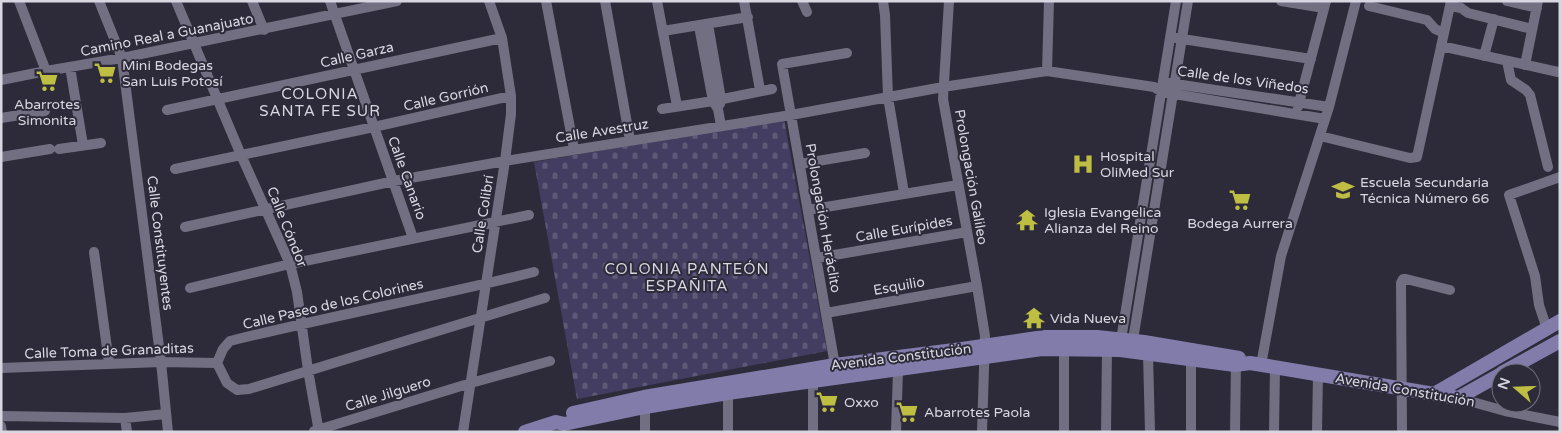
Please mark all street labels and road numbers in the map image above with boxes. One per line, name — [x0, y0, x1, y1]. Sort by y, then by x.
street label: Camino Real a Guanajuato — [79, 10, 255, 60]
street label: Calle Garza — [319, 38, 395, 72]
street label: Calle de los Viñedos — [1176, 62, 1310, 98]
street label: Calle Gorrión — [402, 79, 490, 115]
street label: Prolongación Galileo — [951, 108, 991, 246]
street label: Calle Avestruz — [554, 115, 650, 147]
street label: Calle Canario — [384, 134, 430, 222]
street label: Prolongación Heráclito — [801, 142, 845, 294]
street label: Calle Colibrí — [468, 173, 498, 254]
street label: Calle Constituyentes — [143, 175, 177, 312]
street label: Calle Cóndor — [263, 184, 311, 270]
street label: Calle Eurípides — [854, 212, 954, 246]
street label: Esquilio — [872, 273, 926, 299]
street label: Calle Paseo de los Colorines — [241, 275, 425, 333]
street label: Calle Toma de Granaditas — [24, 340, 194, 362]
street label: Avenida Constitución — [830, 340, 972, 374]
street label: Avenida Constitución — [1334, 369, 1476, 411]
street label: Calle Jilguero — [343, 373, 433, 415]

